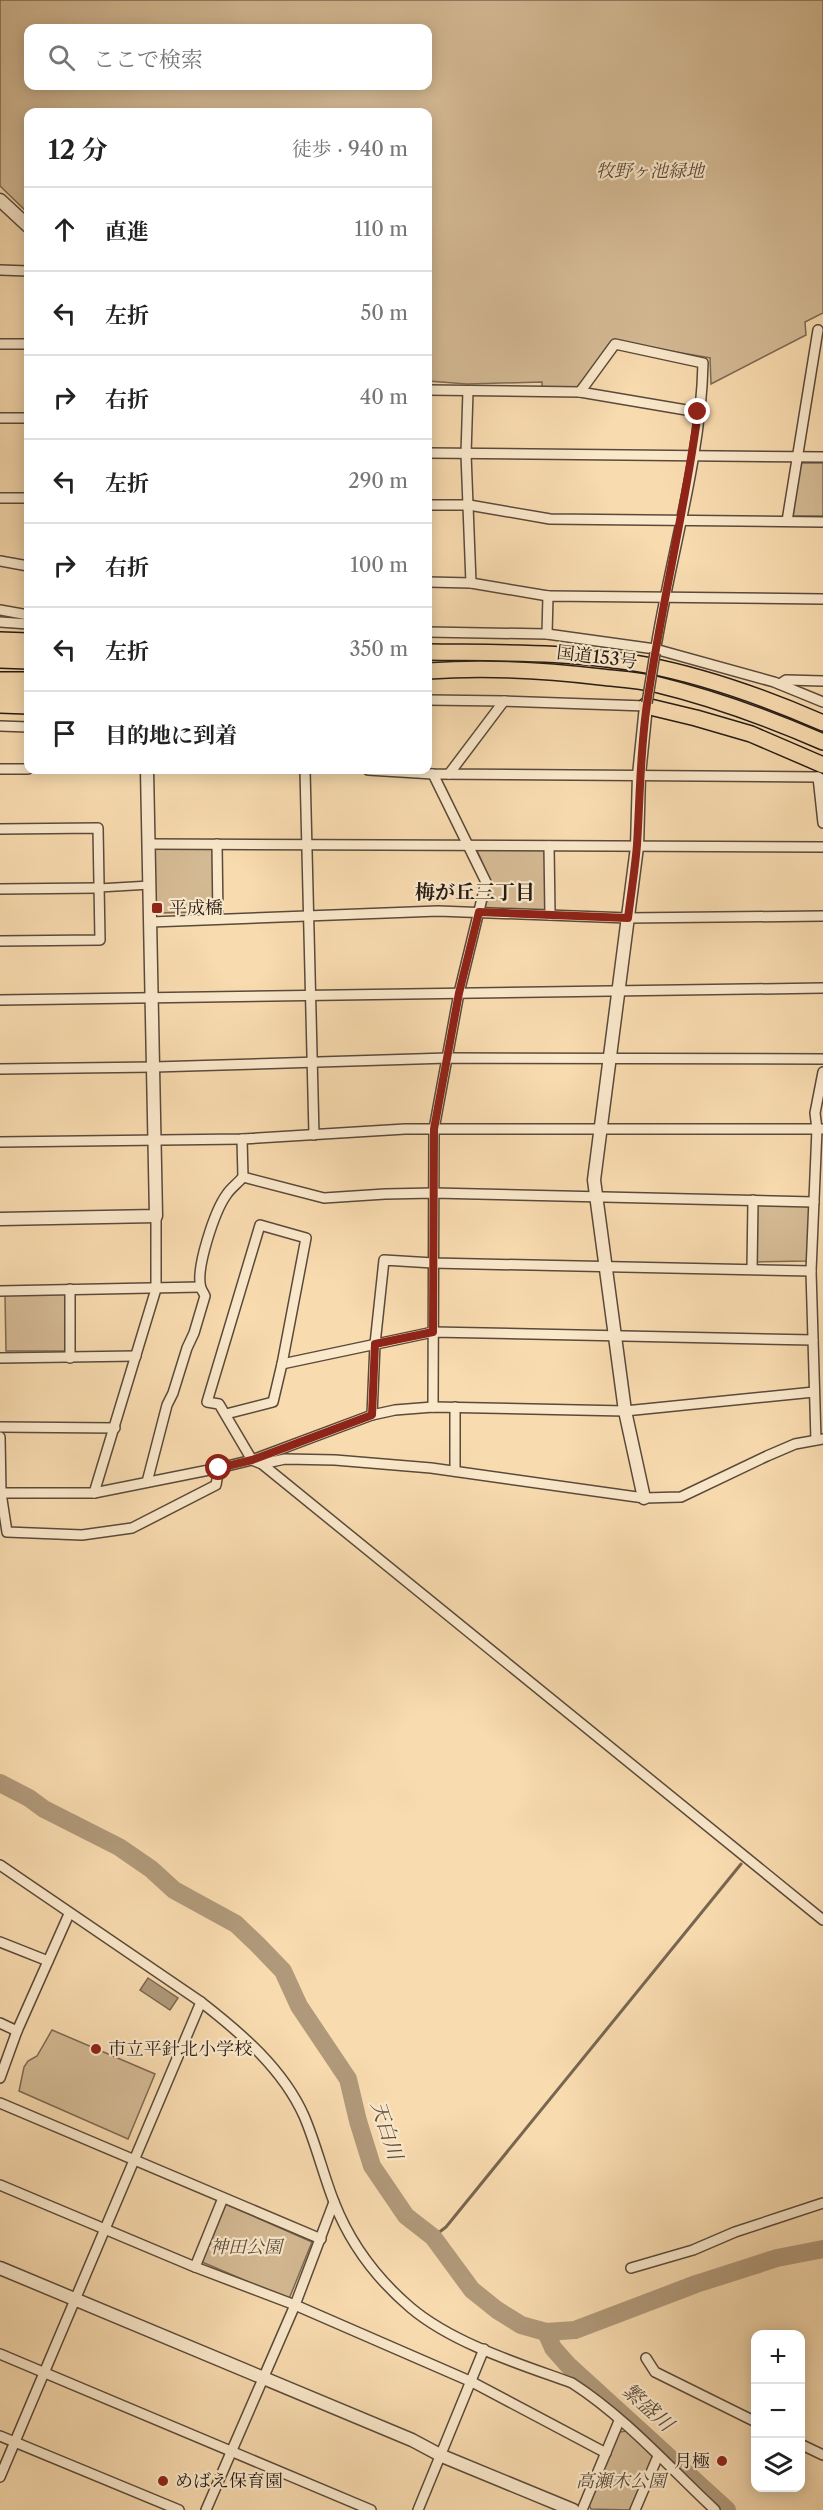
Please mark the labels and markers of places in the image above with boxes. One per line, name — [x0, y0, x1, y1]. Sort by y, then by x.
place label: 平成橋 — [169, 897, 223, 919]
marker: 平成橋 — [150, 901, 164, 915]
place label: 市立平針北小学校 — [108, 2038, 252, 2060]
marker: 市立平針北小学校 — [89, 2042, 103, 2056]
place label: 月極 — [674, 2450, 710, 2472]
marker: 月極 — [715, 2454, 729, 2468]
place label: めばえ保育園 — [175, 2470, 283, 2492]
marker: めばえ保育園 — [156, 2474, 170, 2488]

